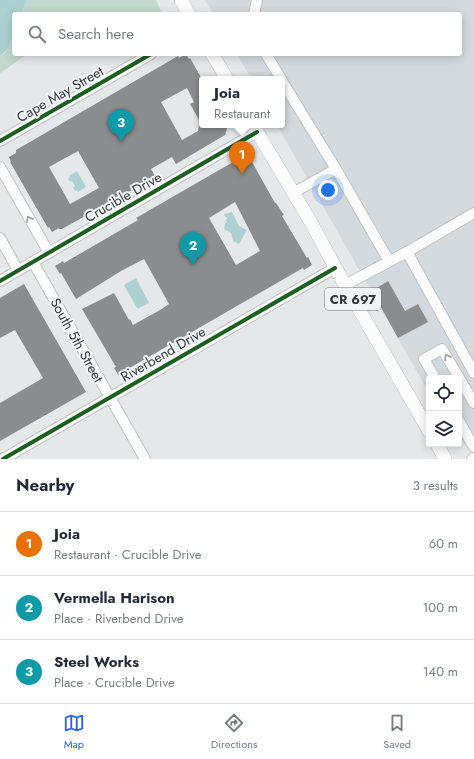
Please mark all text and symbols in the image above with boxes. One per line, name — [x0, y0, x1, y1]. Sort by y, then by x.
search box — [12, 12, 462, 56]
icon: search — [26, 23, 48, 45]
text: Search here — [58, 23, 134, 45]
street label: Cape May Street — [13, 61, 108, 127]
popup — [199, 76, 285, 128]
text: Joia — [214, 82, 240, 104]
text: Restaurant — [214, 104, 270, 123]
pin: 3 — [108, 109, 134, 142]
pin: 1 — [229, 141, 255, 174]
street label: Crucible Drive — [81, 167, 165, 227]
your location — [318, 180, 338, 200]
one-way arrow — [27, 216, 34, 223]
pin: 2 — [180, 232, 206, 265]
road number: CR 697 — [325, 288, 381, 310]
street label: South 5th Street — [46, 294, 109, 386]
street label: Riverbend Drive — [117, 322, 209, 386]
one-way arrow — [445, 354, 452, 361]
map controls — [426, 375, 462, 447]
button: locate — [426, 375, 462, 411]
button: layers — [426, 411, 462, 447]
text: Nearby — [16, 473, 74, 497]
text: 3 results — [413, 476, 458, 495]
text: Joia — [54, 523, 80, 545]
text: 1 — [26, 534, 32, 553]
text: 60 m — [429, 534, 458, 553]
text: Restaurant · Crucible Drive — [54, 545, 201, 564]
text: Vermella Harison — [54, 587, 175, 609]
text: 2 — [25, 598, 33, 617]
text: 100 m — [423, 598, 458, 617]
text: Place · Riverbend Drive — [54, 609, 183, 628]
text: Steel Works — [54, 651, 139, 673]
text: 3 — [25, 662, 33, 681]
text: 140 m — [423, 662, 458, 681]
text: Place · Crucible Drive — [54, 673, 175, 692]
tab: Map — [63, 712, 85, 752]
tab: Directions — [211, 712, 257, 752]
tab: Saved — [383, 712, 411, 752]

